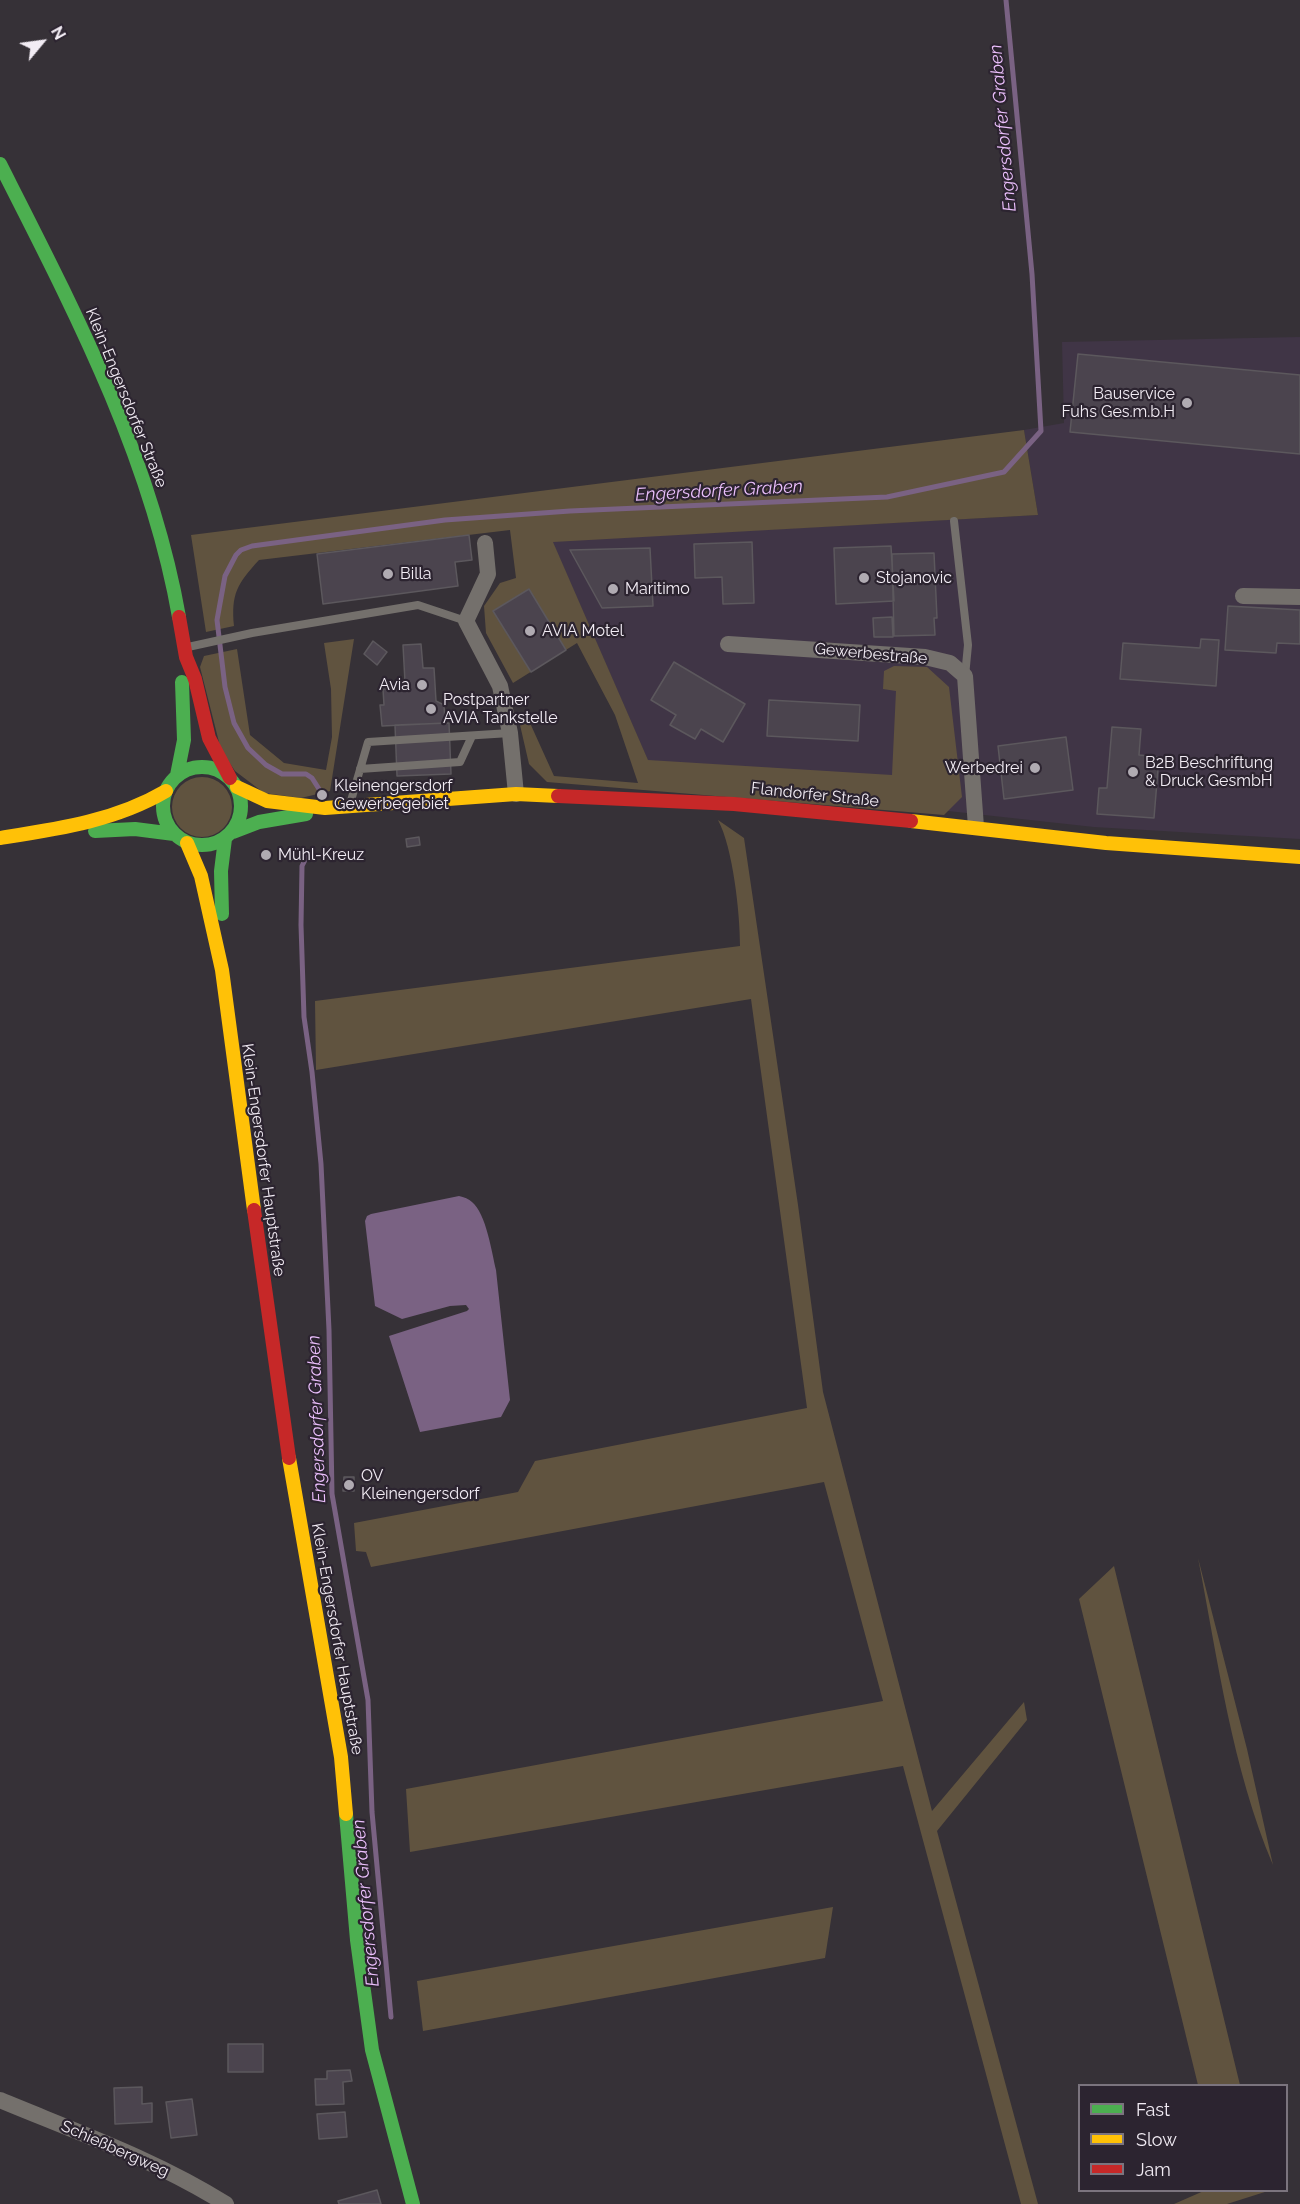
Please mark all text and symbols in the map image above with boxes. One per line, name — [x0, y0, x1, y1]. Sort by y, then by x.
north arrow — [12, 12, 72, 72]
text: N — [47, 23, 69, 43]
water label: Engersdorfer Graben — [985, 43, 1021, 213]
street label: Klein-Engersdorfer Straße — [81, 305, 171, 491]
place label: Bauservice Fuhs Ges.m.b.H — [1061, 384, 1175, 422]
marker: Bauservice Fuhs Ges.m.b.H — [1180, 396, 1194, 410]
water label: Engersdorfer Graben — [635, 476, 803, 506]
place label: Billa — [400, 564, 432, 584]
marker: Billa — [381, 567, 395, 581]
place label: Stojanovic — [876, 568, 952, 588]
marker: Stojanovic — [857, 571, 871, 585]
place label: Maritimo — [625, 579, 690, 599]
marker: Maritimo — [606, 582, 620, 596]
place label: AVIA Motel — [542, 621, 624, 641]
marker: AVIA Motel — [523, 624, 537, 638]
street label: Gewerbestraße — [814, 640, 928, 668]
place label: Avia — [379, 675, 410, 695]
marker: Avia — [415, 678, 429, 692]
place label: Postpartner AVIA Tankstelle — [443, 690, 558, 728]
marker: Postpartner AVIA Tankstelle — [424, 702, 438, 716]
place label: B2B Beschriftung & Druck GesmbH — [1145, 753, 1273, 791]
place label: Werbedrei — [945, 758, 1023, 778]
marker: Werbedrei — [1028, 761, 1042, 775]
marker: B2B Beschriftung & Druck GesmbH — [1126, 765, 1140, 779]
place label: Kleinengersdorf Gewerbegebiet — [334, 776, 453, 814]
street label: Flandorfer Straße — [750, 779, 880, 811]
marker: Kleinengersdorf Gewerbegebiet — [315, 788, 329, 802]
place label: Mühl-Kreuz — [278, 845, 364, 865]
marker: Mühl-Kreuz — [259, 848, 273, 862]
street label: Klein-Engersdorfer Hauptstraße — [237, 1042, 289, 1278]
water label: Engersdorfer Graben — [303, 1335, 331, 1503]
place label: OV Kleinengersdorf — [361, 1466, 480, 1504]
marker: OV Kleinengersdorf — [342, 1478, 356, 1492]
street label: Klein-Engersdorfer Hauptstraße — [307, 1522, 367, 1756]
water label: Engersdorfer Graben — [348, 1818, 384, 1988]
legend — [1078, 2084, 1288, 2192]
text: Fast — [1136, 2099, 1170, 2120]
street label: Schießbergweg — [58, 2117, 172, 2181]
text: Slow — [1136, 2129, 1177, 2150]
text: Jam — [1136, 2159, 1171, 2180]

